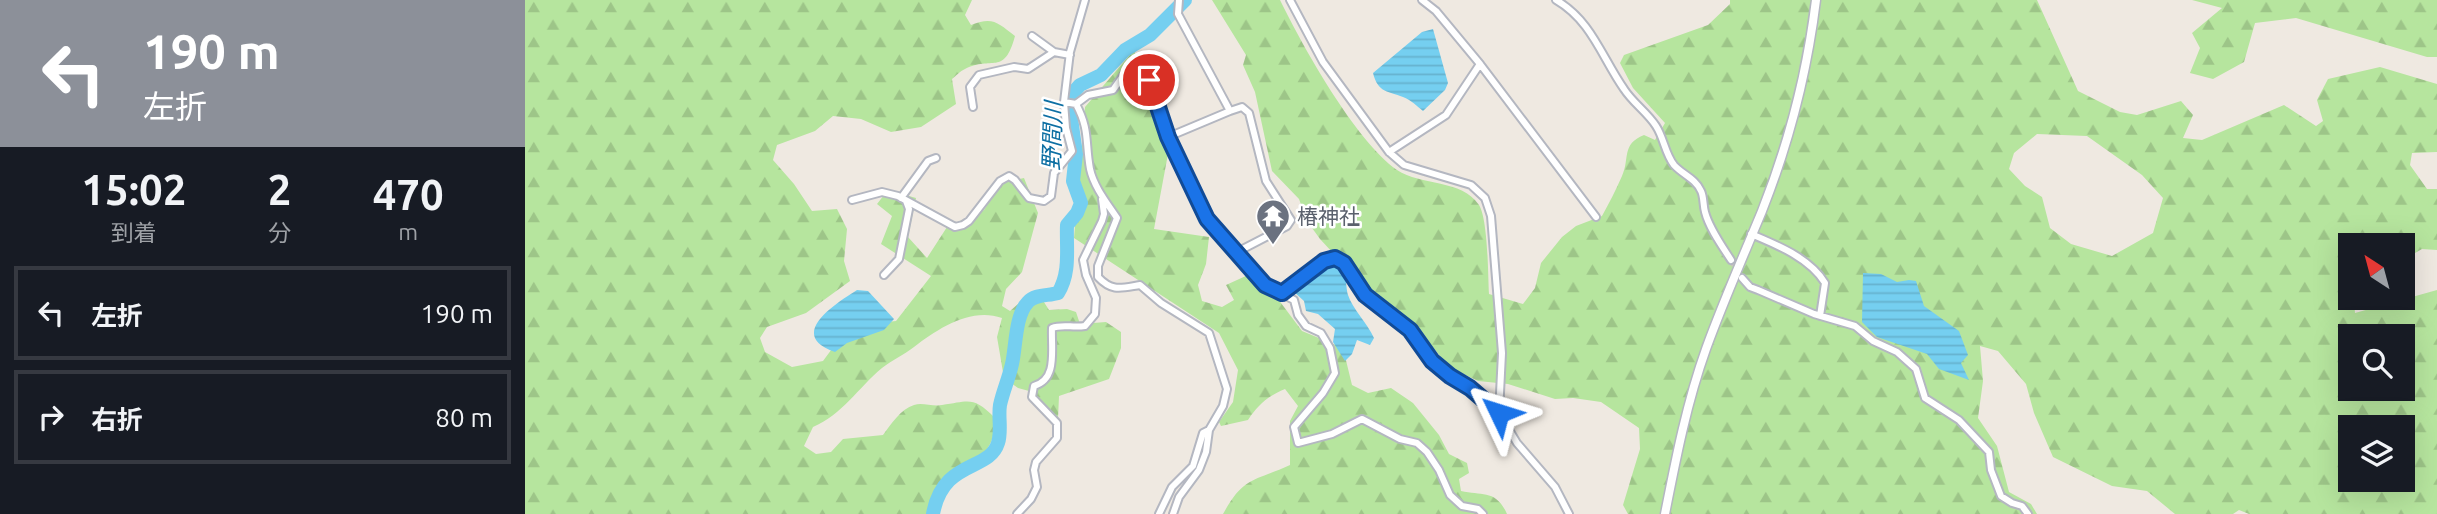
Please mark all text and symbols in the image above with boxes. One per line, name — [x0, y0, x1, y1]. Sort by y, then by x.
text: 190 m — [143, 23, 280, 78]
icon: left — [28, 28, 119, 119]
pin — [1119, 50, 1179, 110]
icon: arrive — [1130, 61, 1168, 99]
text: 左折 — [143, 88, 207, 124]
water label: 野間川 — [1038, 98, 1066, 171]
text: 15:02 — [81, 166, 186, 213]
text: 2 — [268, 166, 291, 213]
text: 470 — [373, 171, 444, 218]
temple icon: 椿神社 — [1254, 197, 1292, 246]
place label: 椿神社 — [1297, 204, 1360, 228]
text: m — [398, 219, 418, 244]
text: 到着 — [111, 220, 157, 245]
text: 分 — [268, 220, 291, 245]
north arrow — [2338, 233, 2415, 310]
map controls — [2338, 233, 2415, 492]
icon: left — [32, 294, 70, 332]
text: 190 m — [421, 299, 493, 328]
text: 左折 — [91, 301, 143, 330]
button: search — [2338, 324, 2415, 401]
position arrow — [1462, 376, 1536, 450]
icon: right — [32, 398, 70, 436]
text: 80 m — [435, 403, 493, 432]
text: 右折 — [91, 405, 143, 434]
button: layers — [2338, 415, 2415, 492]

